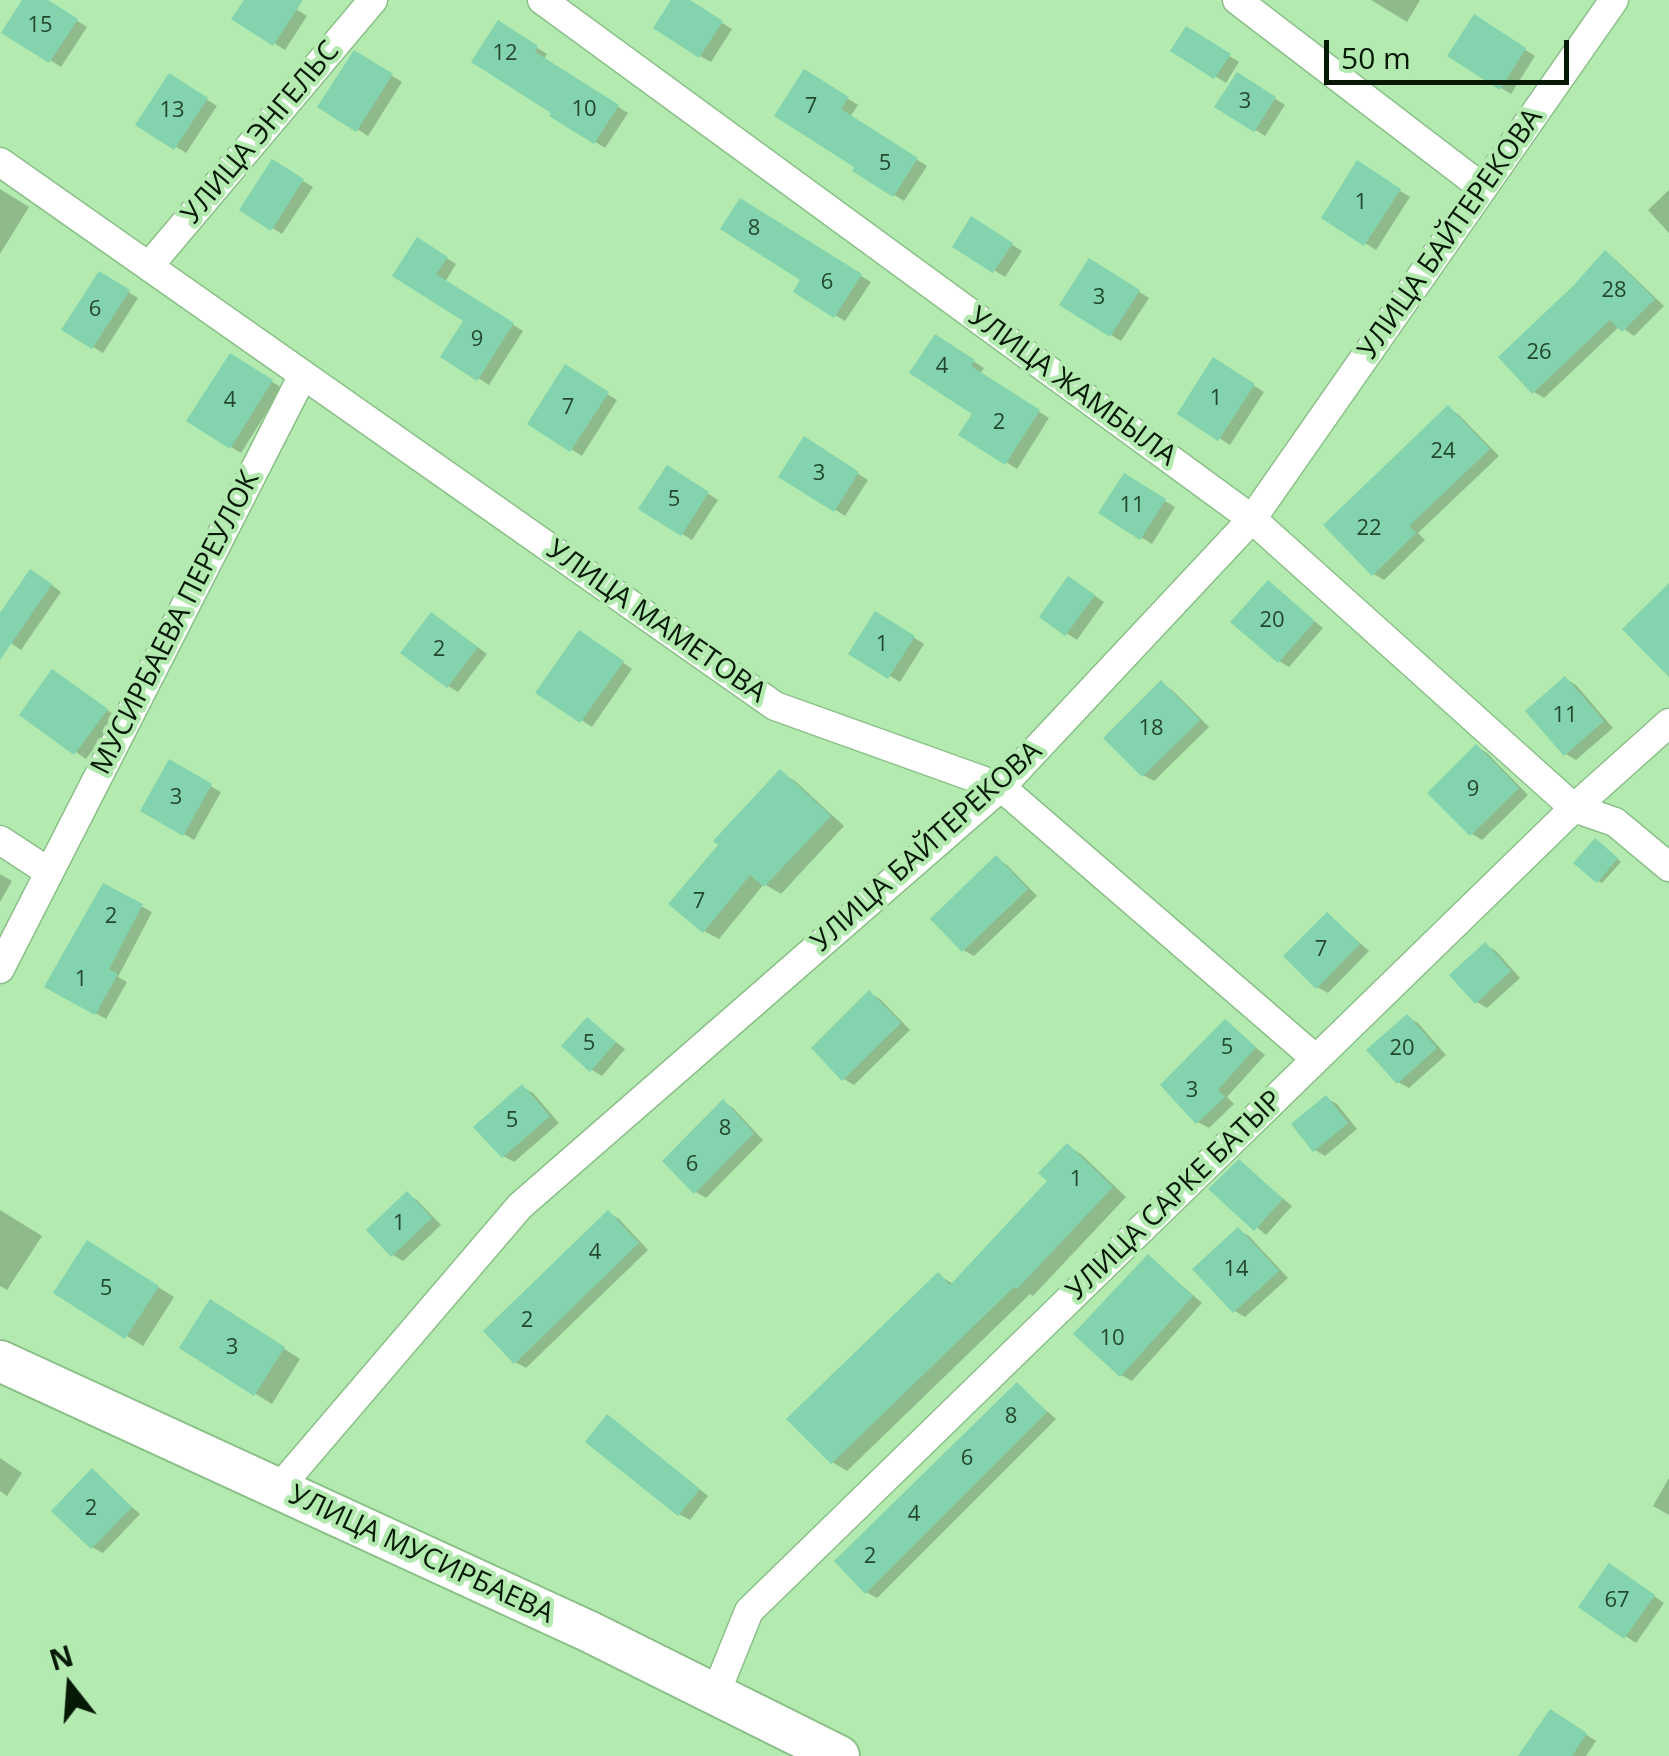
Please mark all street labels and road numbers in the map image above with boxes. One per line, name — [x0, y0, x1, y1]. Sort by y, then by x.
street label: УЛИЦА ЭНГЕЛЬС — [175, 35, 347, 231]
street label: УЛИЦА БАЙТЕРЕКОВА — [1352, 102, 1550, 366]
street label: УЛИЦА ЖАМБЫЛА — [962, 300, 1182, 474]
street label: МУСИРБАЕВА ПЕРЕУЛОК — [85, 466, 267, 780]
street label: УЛИЦА МАМЕТОВА — [540, 534, 772, 710]
street label: УЛИЦА БАЙТЕРЕКОВА — [805, 735, 1049, 959]
street label: УЛИЦА САРКЕ БАТЫР — [1060, 1084, 1290, 1308]
street label: УЛИЦА МУСИРБАЕВА — [283, 1479, 559, 1631]

